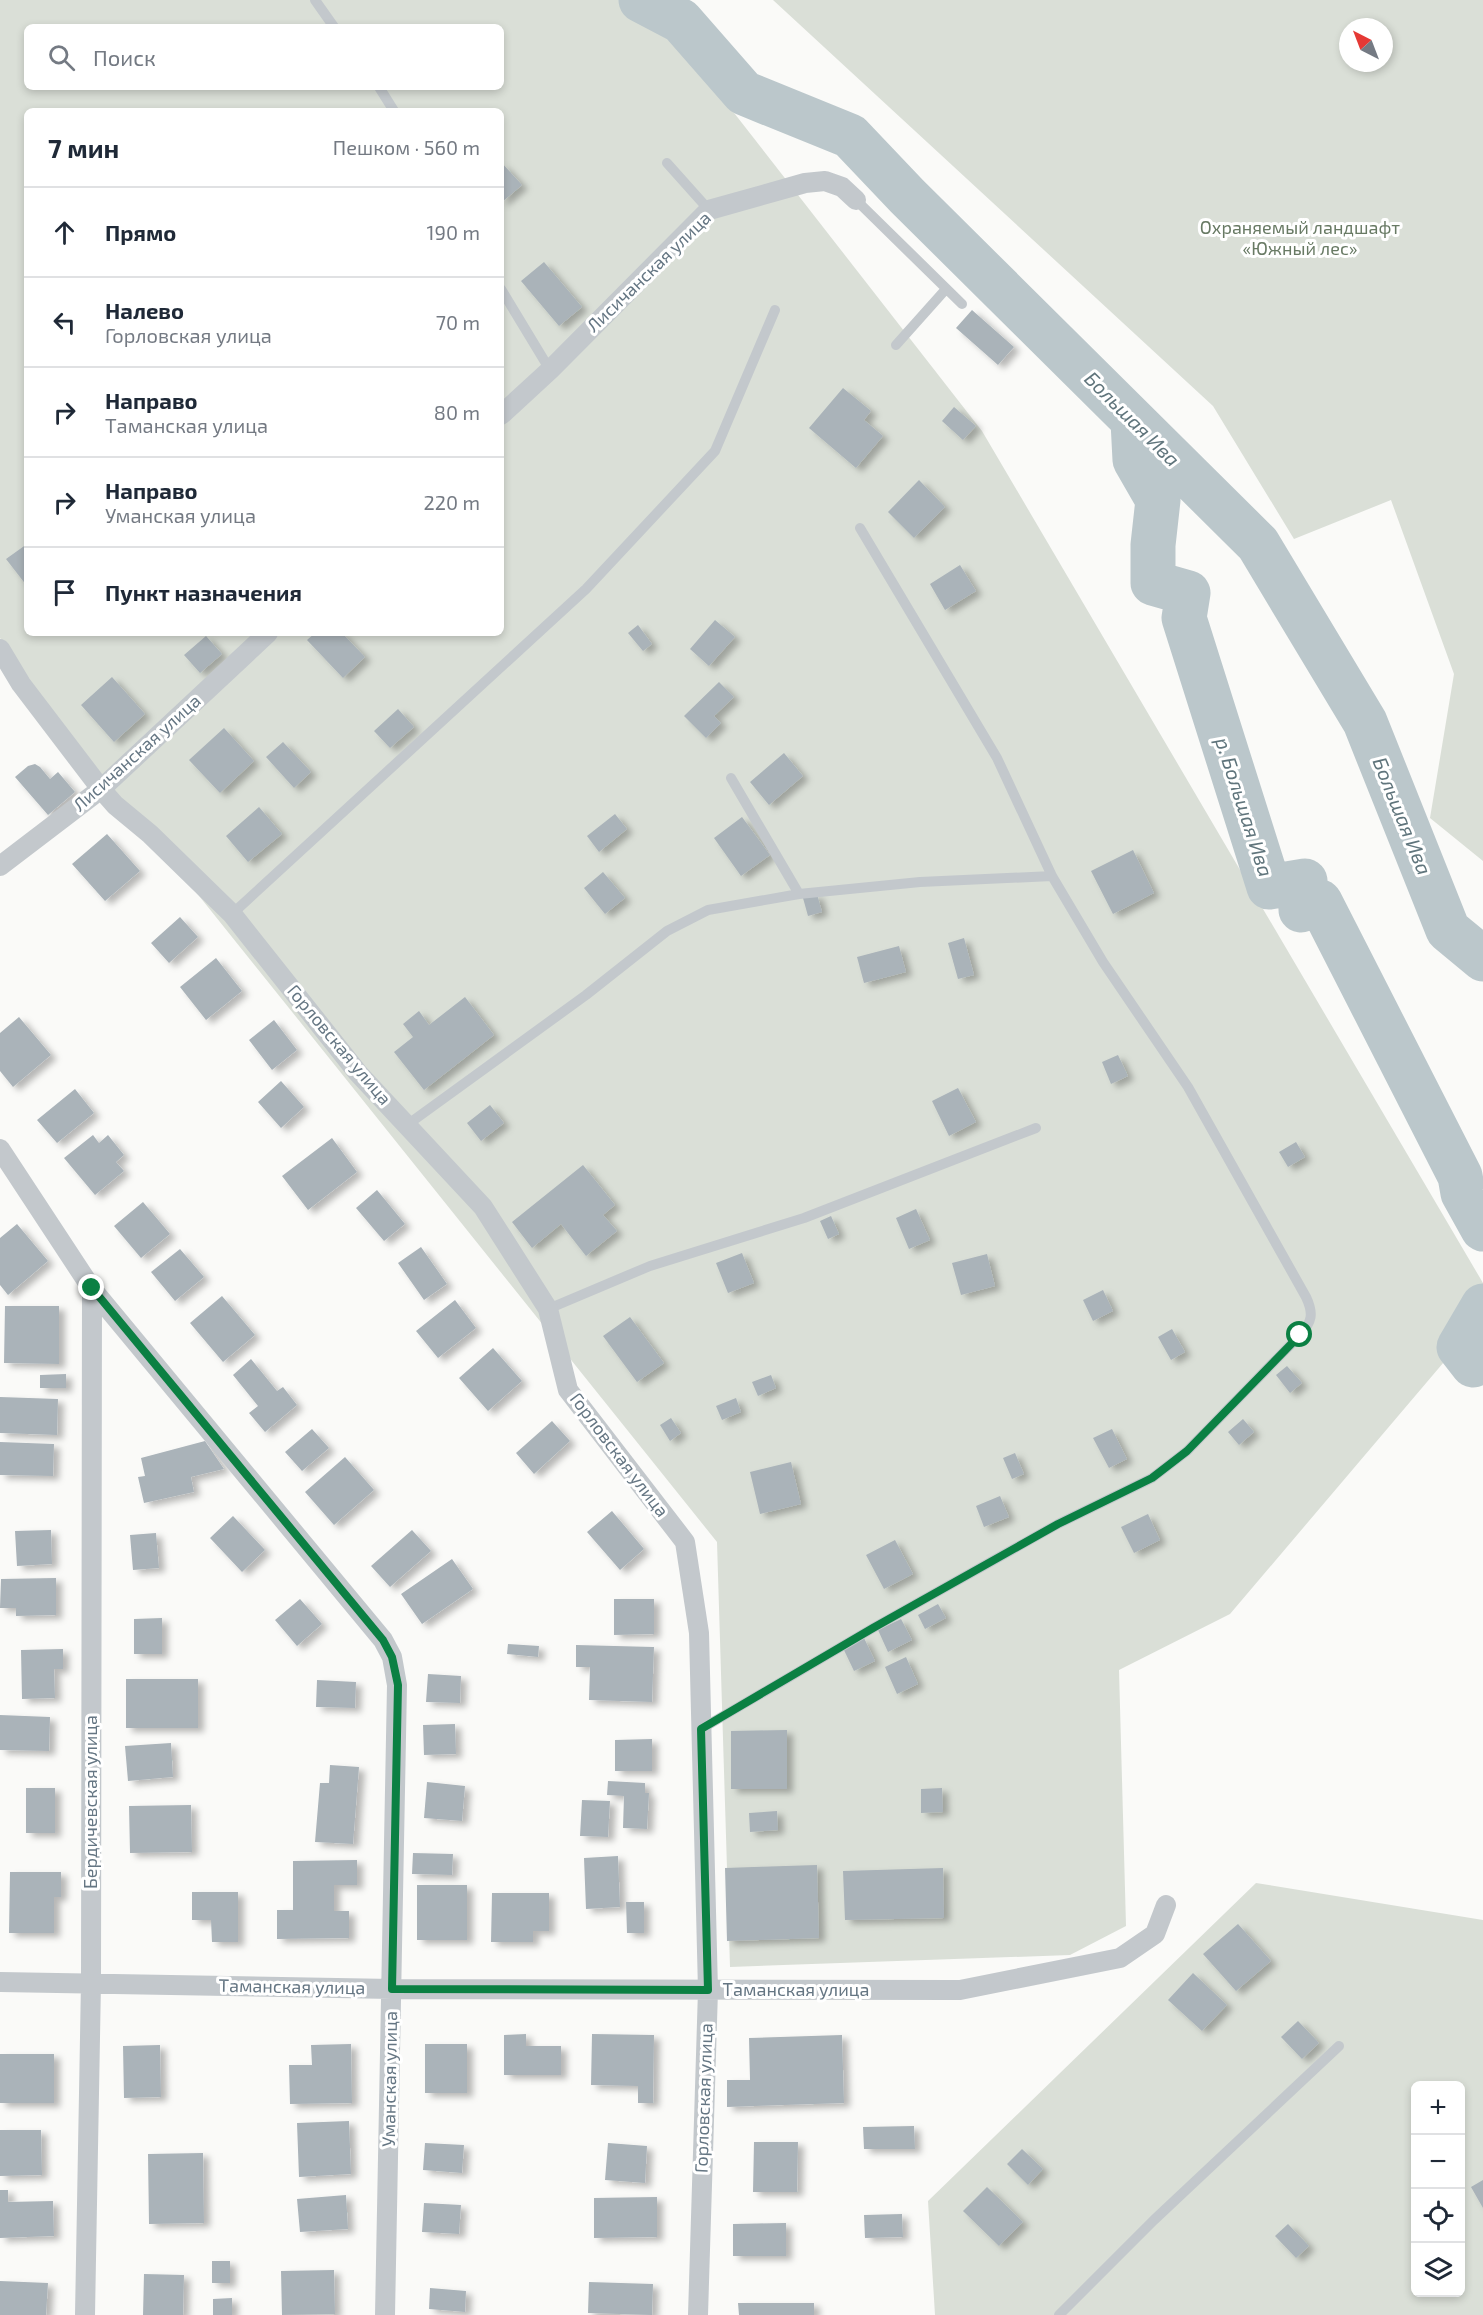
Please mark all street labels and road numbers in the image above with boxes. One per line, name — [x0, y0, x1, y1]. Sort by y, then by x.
street label: Лисичанская улица — [582, 206, 715, 336]
street label: Лисичанская улица — [68, 689, 205, 815]
street label: Горловская улица — [283, 980, 396, 1109]
street label: Горловская улица — [566, 1388, 674, 1521]
street label: Бердичевская улица — [79, 1715, 101, 1889]
street label: Таманская улица — [218, 1974, 366, 1998]
street label: Таманская улица — [723, 1978, 869, 2000]
street label: Уманская улица — [377, 2011, 401, 2147]
street label: Горловская улица — [689, 2023, 717, 2173]

